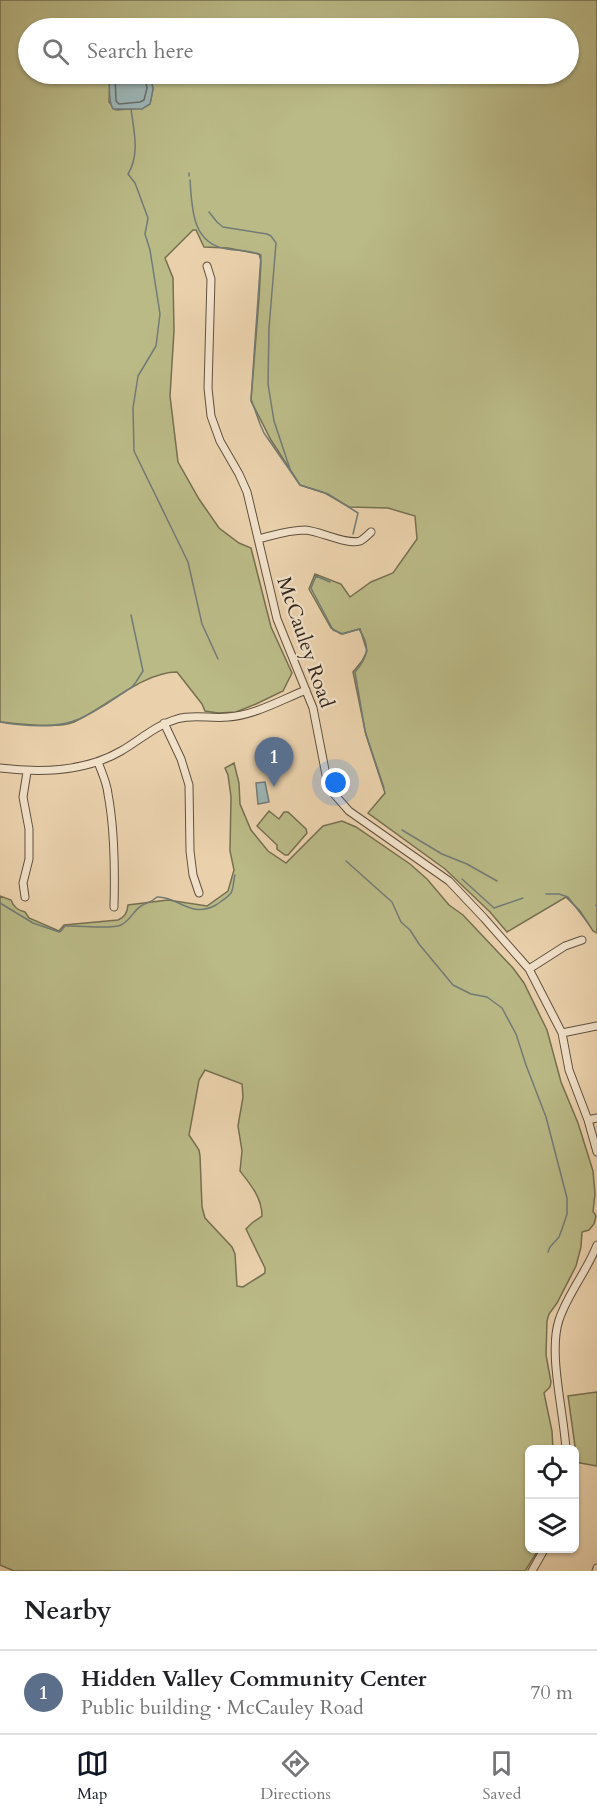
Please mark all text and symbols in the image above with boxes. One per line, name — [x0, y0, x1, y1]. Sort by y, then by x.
search box — [18, 18, 579, 84]
icon: search — [39, 35, 72, 68]
text: Search here — [87, 36, 194, 66]
street label: McCauley Road — [270, 573, 341, 712]
pin: 1 — [254, 738, 294, 787]
your location — [321, 768, 350, 797]
map controls — [525, 1445, 579, 1553]
button: locate — [525, 1445, 579, 1499]
button: layers — [525, 1499, 579, 1553]
text: Nearby — [24, 1593, 112, 1628]
text: Hidden Valley Community Center — [81, 1664, 427, 1694]
text: 1 — [38, 1679, 49, 1706]
text: 70 m — [530, 1679, 573, 1706]
text: Public building · McCauley Road — [81, 1694, 364, 1721]
tab: Map — [76, 1747, 109, 1805]
tab: Directions — [260, 1747, 331, 1805]
tab: Saved — [482, 1747, 521, 1805]

